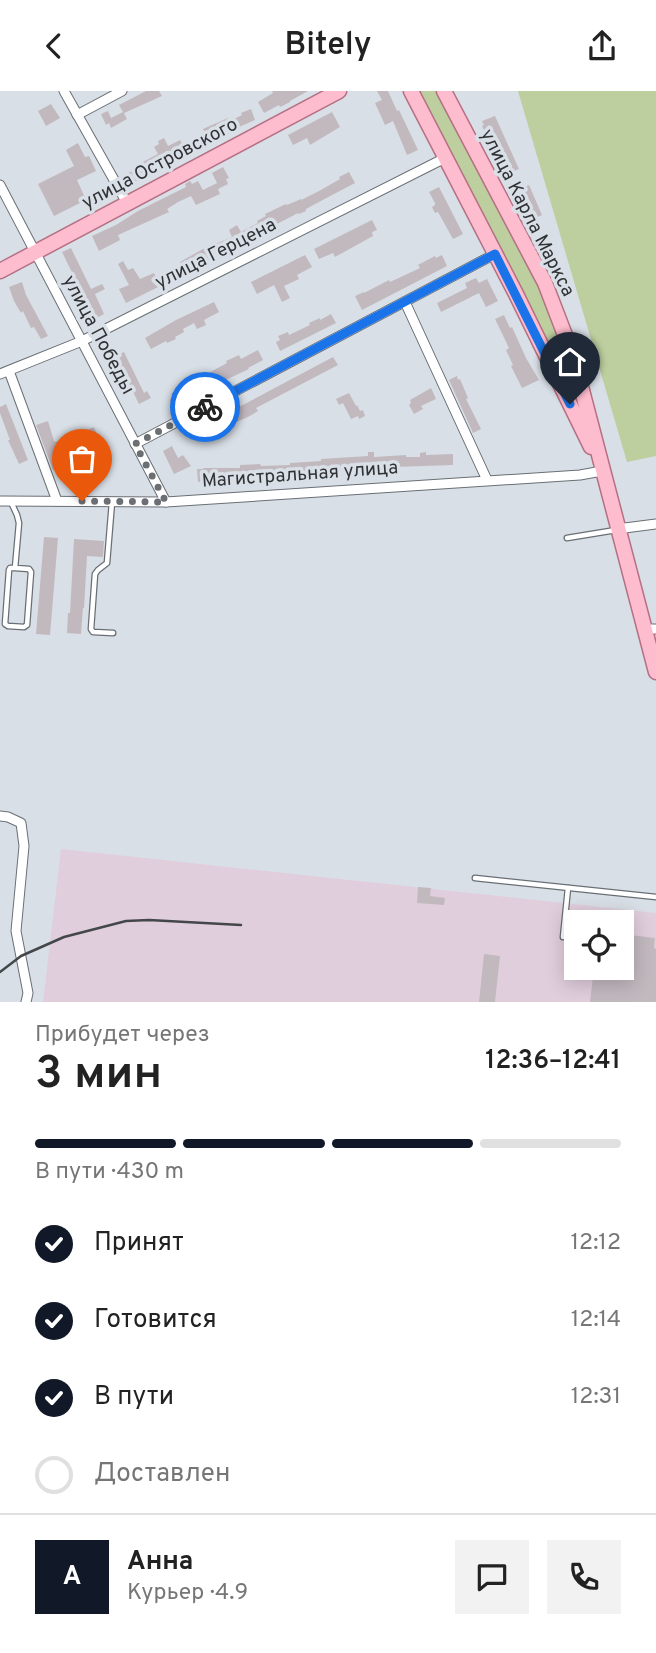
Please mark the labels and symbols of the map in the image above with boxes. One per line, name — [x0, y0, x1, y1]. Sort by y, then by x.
street label: улица Островского — [78, 113, 242, 215]
street label: улица Карла Маркса — [474, 125, 580, 301]
street label: улица Герцена — [151, 213, 281, 295]
street label: улица Победы — [57, 271, 139, 399]
pin — [540, 332, 600, 404]
courier — [170, 372, 240, 442]
pin — [52, 429, 112, 501]
street label: Магистральная улица — [201, 456, 399, 494]

